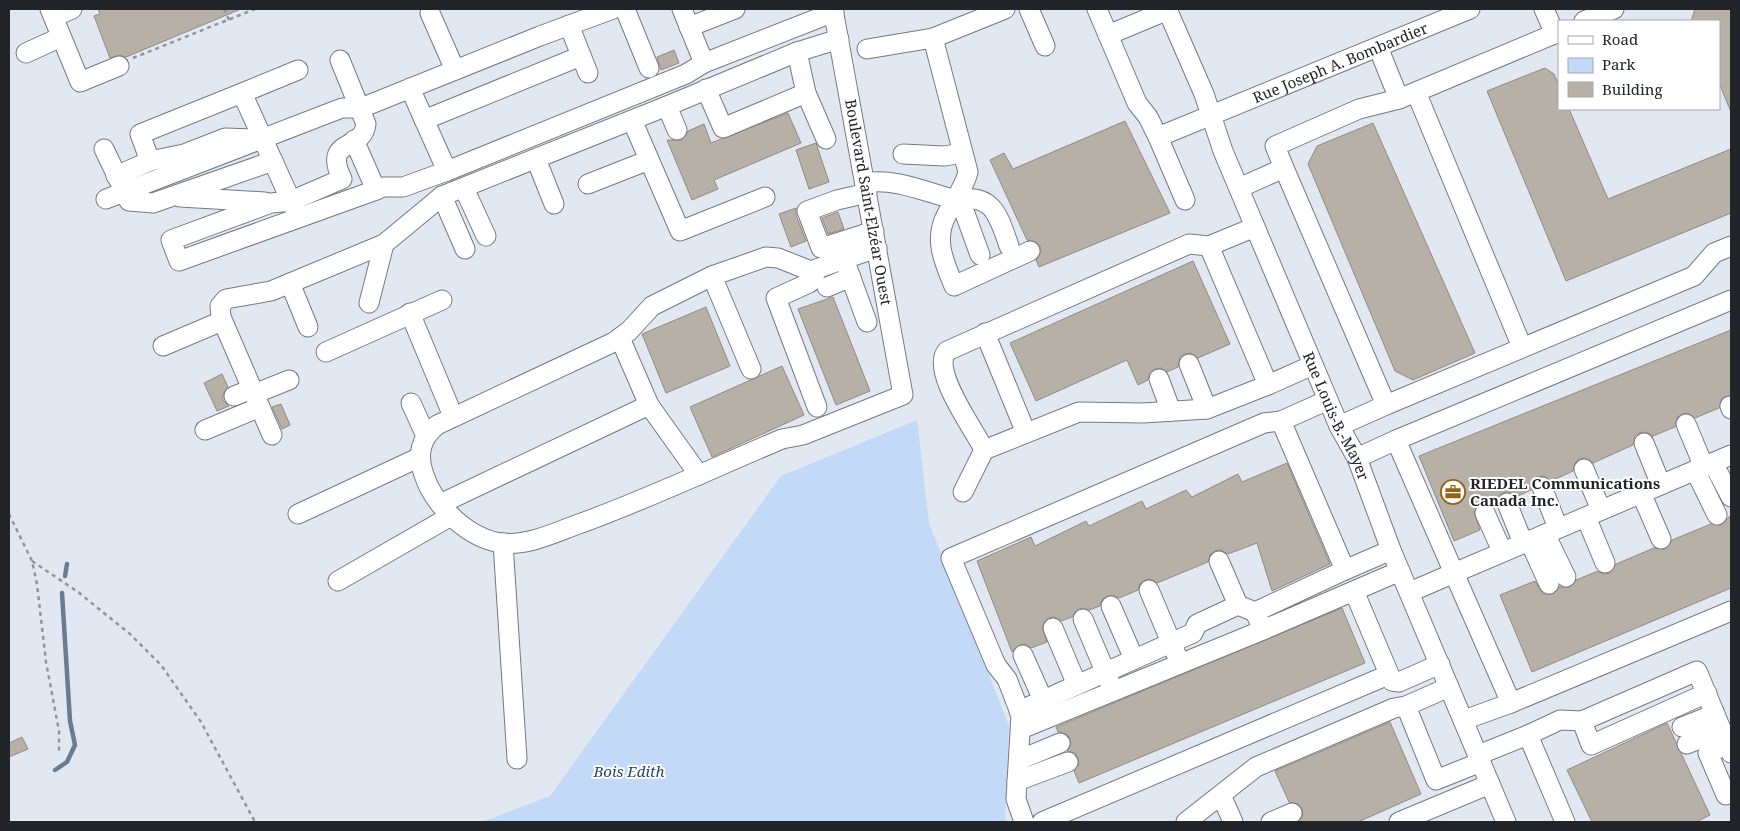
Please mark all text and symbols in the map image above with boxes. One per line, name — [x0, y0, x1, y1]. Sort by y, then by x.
street label: Rue Joseph A. Bombardier — [1249, 17, 1431, 107]
legend — [1558, 20, 1720, 110]
text: Road — [1602, 29, 1638, 49]
text: Park — [1602, 54, 1636, 74]
text: Building — [1602, 79, 1663, 99]
street label: Boulevard Saint-Elzéar Ouest — [841, 97, 897, 307]
street label: Rue Louis-B.-Mayer — [1299, 349, 1374, 483]
place label: RIEDEL Communications Canada Inc. — [1470, 473, 1660, 510]
office icon: RIEDEL Communications Canada Inc. — [1440, 479, 1466, 505]
park label: Bois Edith — [593, 761, 664, 781]

